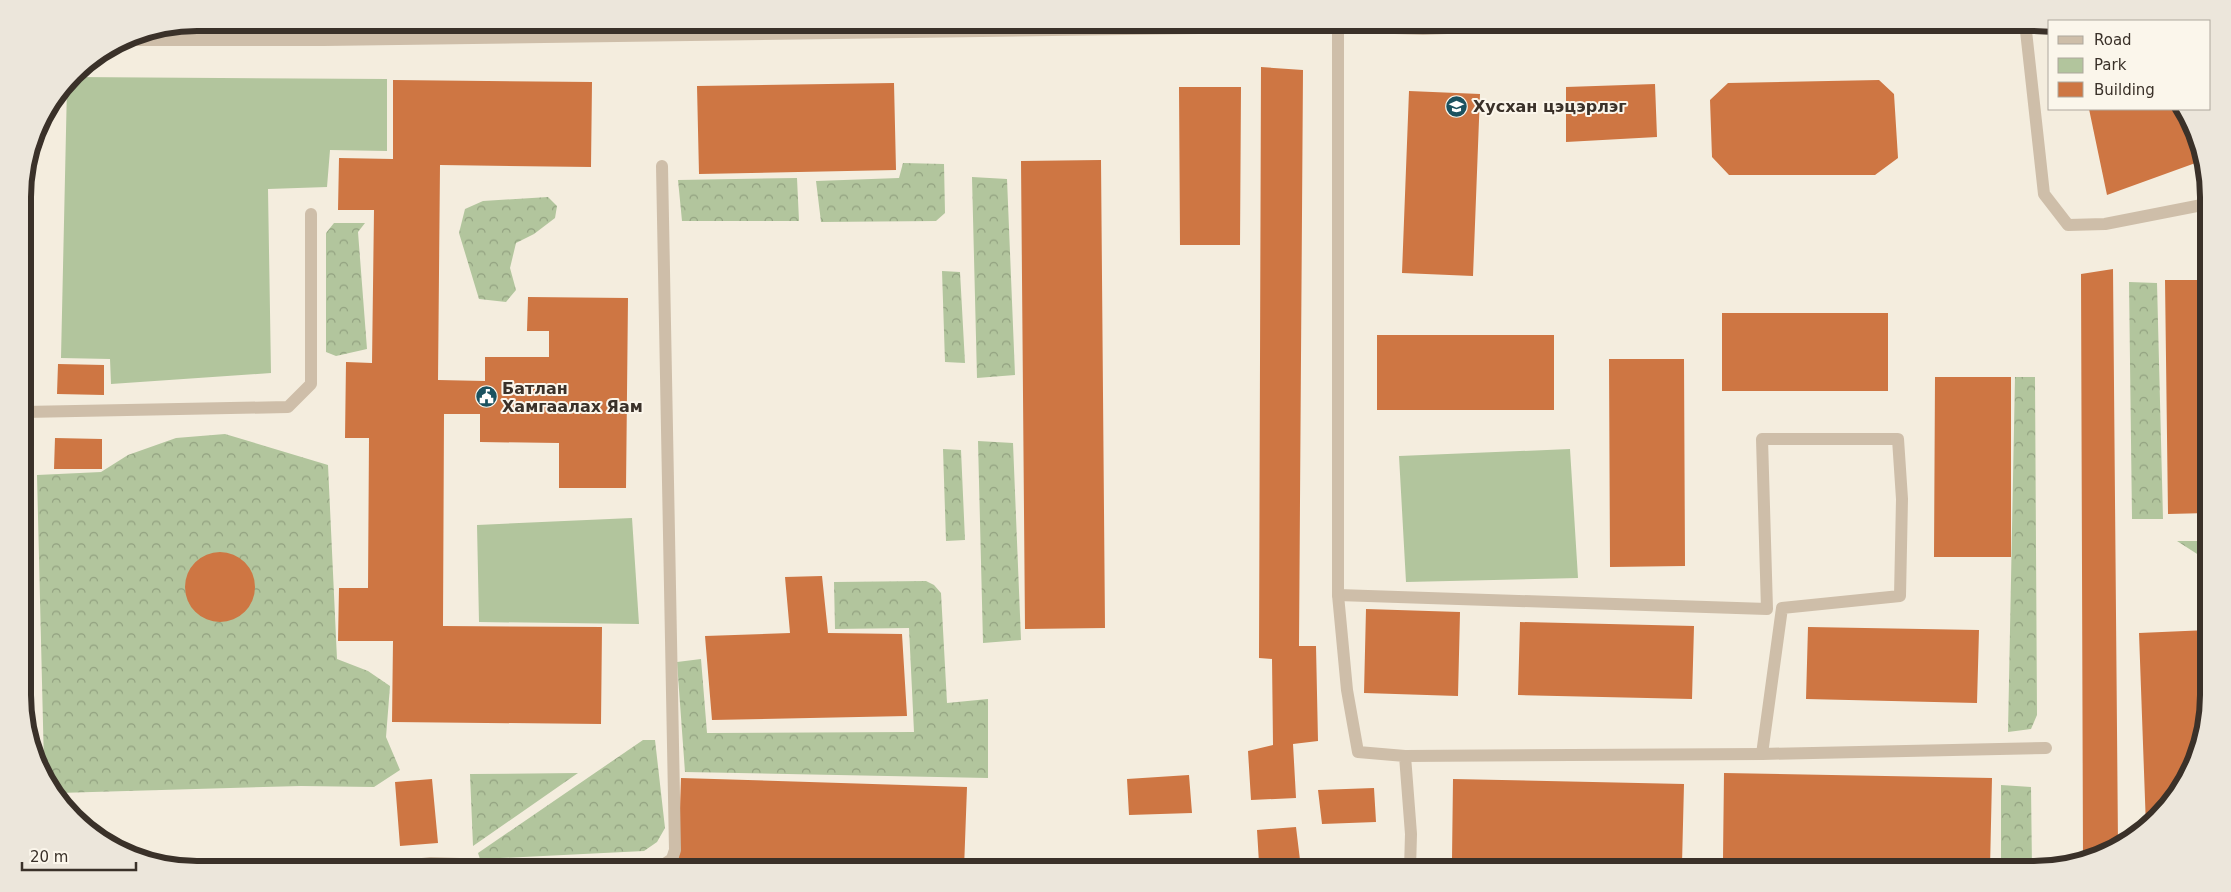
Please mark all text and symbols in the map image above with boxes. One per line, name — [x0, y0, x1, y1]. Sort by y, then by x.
legend — [2048, 20, 2211, 110]
text: Road — [2094, 31, 2132, 49]
text: Park — [2094, 56, 2127, 74]
text: Building — [2094, 81, 2155, 99]
school or university icon: Хусхан цэцэрлэг — [1445, 94, 1469, 118]
place label: Хусхан цэцэрлэг — [1473, 97, 1627, 116]
place label: Батлан Хамгаалах Яам — [502, 379, 643, 416]
public building icon: Батлан Хамгаалах Яам — [474, 385, 498, 409]
scale bar — [22, 840, 136, 872]
text: 20 m — [30, 848, 68, 866]

